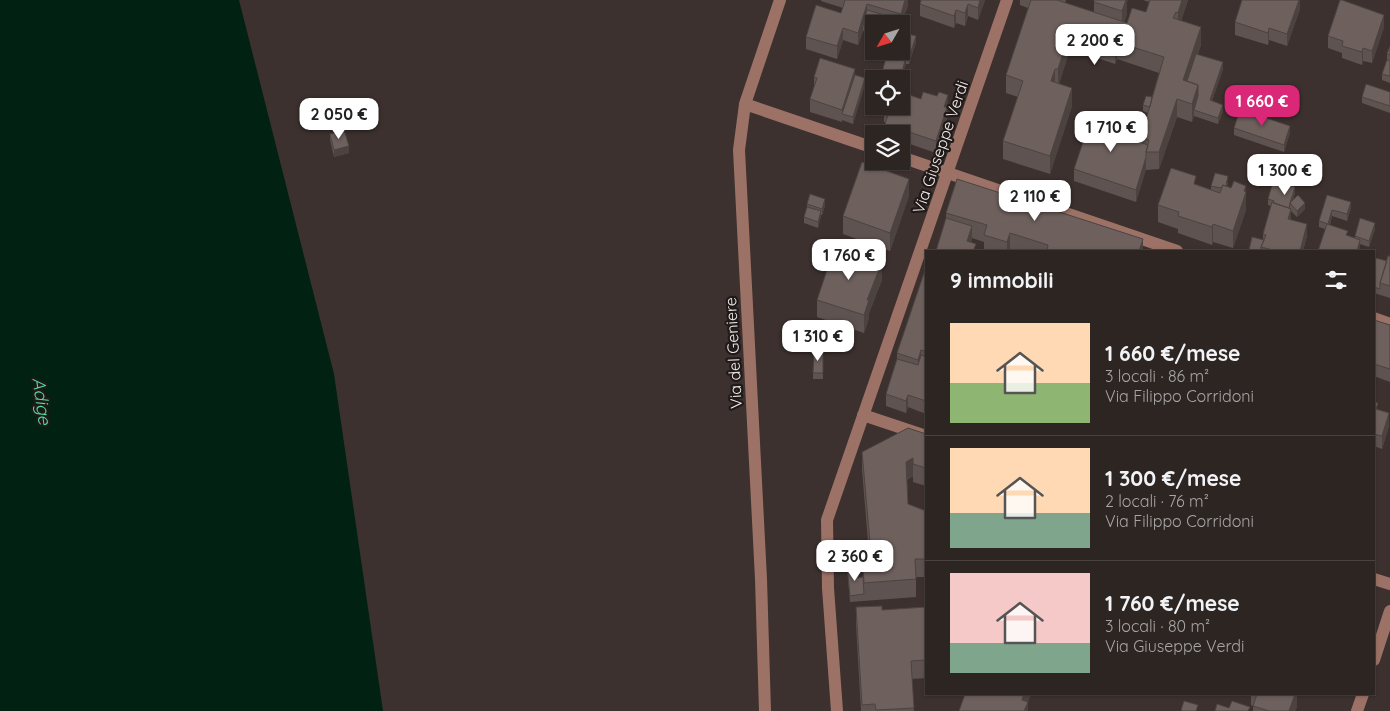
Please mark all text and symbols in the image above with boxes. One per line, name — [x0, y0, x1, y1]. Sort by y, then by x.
north arrow — [865, 15, 910, 60]
map controls — [865, 15, 910, 170]
pin: 2 200 € — [1049, 23, 1141, 66]
text: 2 200 € — [1067, 30, 1123, 50]
button: locate — [865, 70, 910, 115]
street label: Via Giuseppe Verdi — [908, 78, 972, 216]
pin: 1 660 € — [1216, 84, 1308, 127]
text: 1 660 € — [1236, 91, 1288, 111]
pin: 2 050 € — [293, 98, 385, 140]
text: 2 050 € — [311, 104, 367, 124]
pin: 1 710 € — [1065, 110, 1157, 153]
text: 1 710 € — [1086, 117, 1136, 137]
button: layers — [865, 125, 910, 170]
pin: 1 300 € — [1239, 154, 1331, 196]
text: 1 300 € — [1258, 160, 1312, 180]
pin: 2 110 € — [989, 180, 1081, 222]
text: 2 110 € — [1010, 186, 1060, 206]
pin: 1 760 € — [803, 238, 895, 281]
text: 1 760 € — [823, 245, 875, 265]
icon: filters — [1322, 266, 1350, 294]
text: 9 immobili — [950, 267, 1053, 293]
street label: Via del Geniere — [720, 297, 746, 409]
pin: 1 310 € — [772, 320, 864, 362]
text: 1 310 € — [793, 326, 843, 346]
text: 1 660 €/mese — [1105, 340, 1240, 366]
icon: home — [990, 343, 1050, 403]
text: 3 locali · 86 m² — [1105, 366, 1209, 386]
water label: Adige — [27, 376, 57, 427]
text: Via Filippo Corridoni — [1105, 386, 1254, 406]
text: 1 300 €/mese — [1105, 465, 1241, 491]
icon: home — [990, 468, 1050, 528]
text: 2 locali · 76 m² — [1105, 491, 1209, 511]
text: Via Filippo Corridoni — [1105, 511, 1254, 531]
pin: 2 360 € — [809, 540, 901, 582]
text: 2 360 € — [827, 546, 883, 566]
text: 1 760 €/mese — [1105, 590, 1240, 616]
icon: home — [990, 593, 1050, 653]
text: 3 locali · 80 m² — [1105, 616, 1210, 636]
text: Via Giuseppe Verdi — [1105, 636, 1244, 656]

